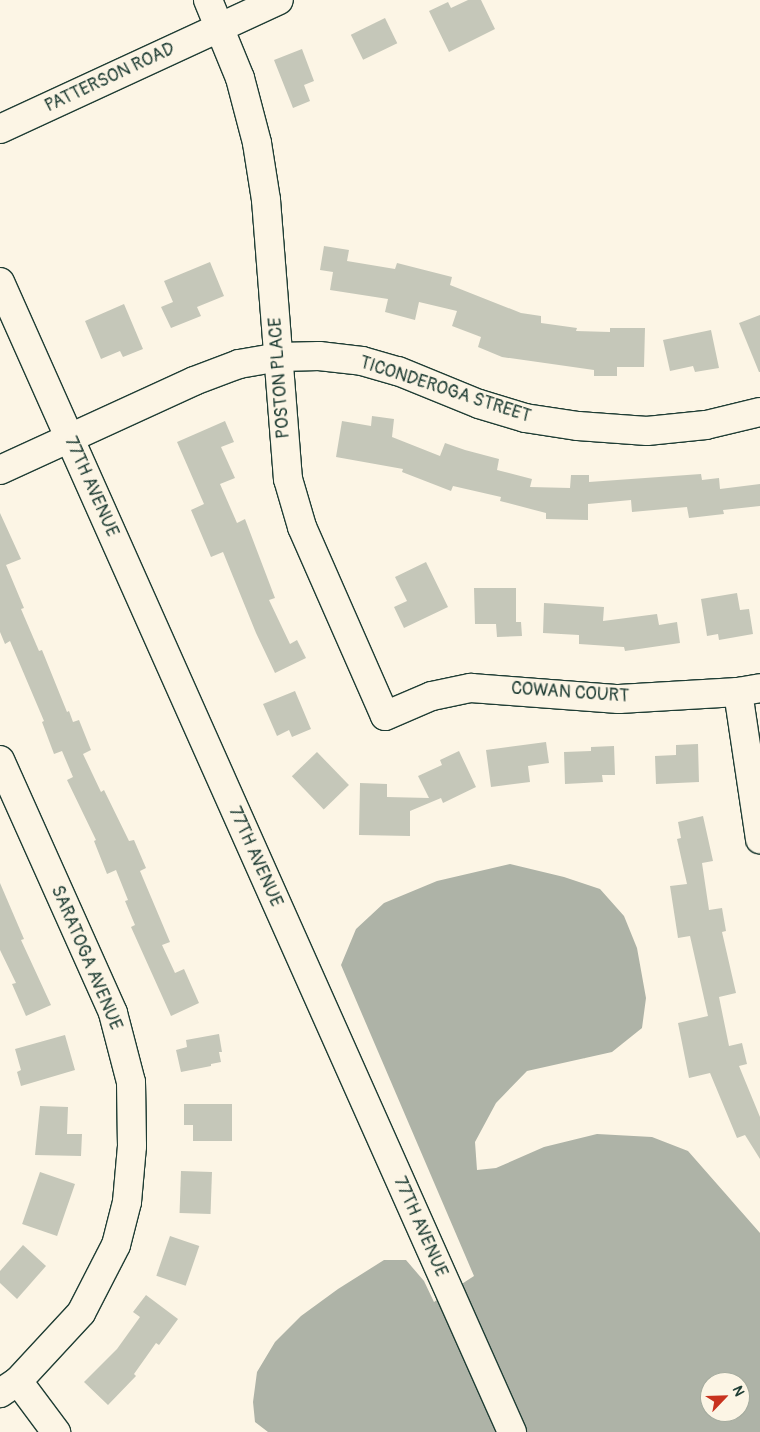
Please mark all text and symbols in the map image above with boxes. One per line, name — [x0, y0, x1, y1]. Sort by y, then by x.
street label: PATTERSON ROAD — [42, 38, 178, 118]
street label: POSTON PLACE — [265, 317, 295, 439]
street label: TICONDEROGA STREET — [357, 352, 533, 428]
street label: 77TH AVENUE — [59, 433, 123, 541]
street label: COWAN COURT — [510, 678, 630, 708]
street label: 77TH AVENUE — [223, 803, 287, 911]
street label: SARATOGA AVENUE — [46, 882, 126, 1034]
street label: 77TH AVENUE — [388, 1173, 452, 1281]
north arrow — [700, 1372, 750, 1422]
text: N — [729, 1383, 748, 1399]

